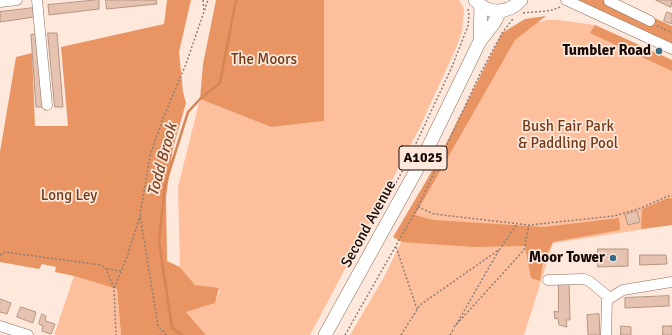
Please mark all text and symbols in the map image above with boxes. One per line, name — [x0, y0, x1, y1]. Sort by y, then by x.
place label: Tumbler Road — [563, 42, 651, 60]
marker: Tumbler Road — [654, 46, 664, 56]
park label: The Moors — [231, 51, 297, 69]
park label: Bush Fair Park & Paddling Pool — [518, 118, 618, 153]
water label: Todd Brook — [144, 121, 182, 199]
road number: A1025 — [399, 146, 447, 170]
street label: Second Avenue — [338, 177, 400, 271]
park label: Long Ley — [41, 187, 97, 205]
place label: Moor Tower — [529, 249, 605, 267]
marker: Moor Tower — [608, 253, 618, 263]

